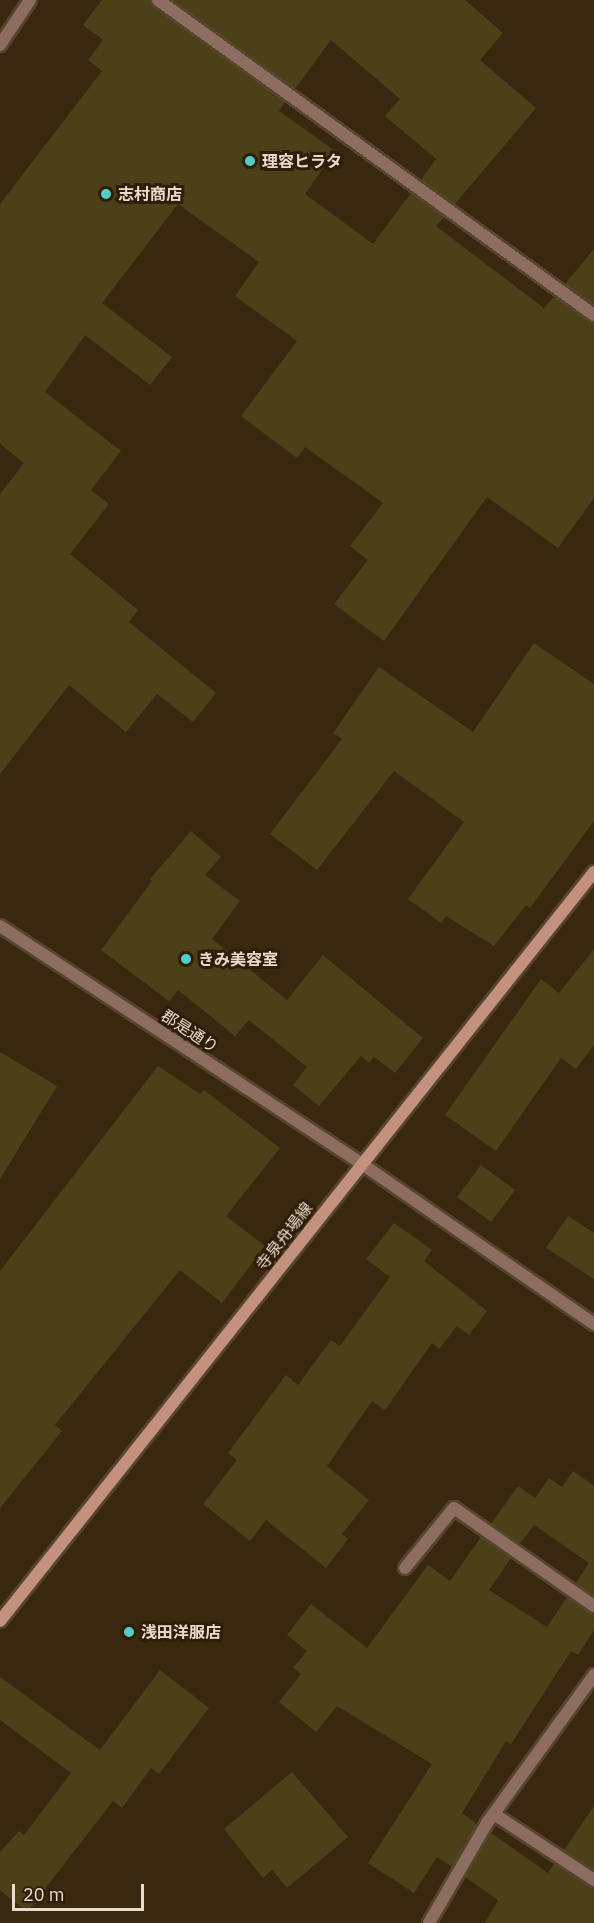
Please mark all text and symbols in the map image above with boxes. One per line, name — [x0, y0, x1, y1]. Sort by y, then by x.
place label: 理容ヒラタ — [262, 151, 342, 171]
marker: 理容ヒラタ — [243, 154, 257, 168]
place label: 志村商店 — [118, 184, 182, 204]
marker: 志村商店 — [99, 187, 113, 201]
place label: きみ美容室 — [198, 949, 278, 969]
marker: きみ美容室 — [179, 952, 193, 966]
street label: 郡是通り — [158, 1006, 222, 1056]
street label: 寺泉舟場線 — [252, 1199, 316, 1273]
place label: 浅田洋服店 — [141, 1622, 221, 1642]
marker: 浅田洋服店 — [122, 1625, 136, 1639]
scale bar — [15, 1872, 147, 1910]
text: 20 m — [23, 1883, 65, 1906]

